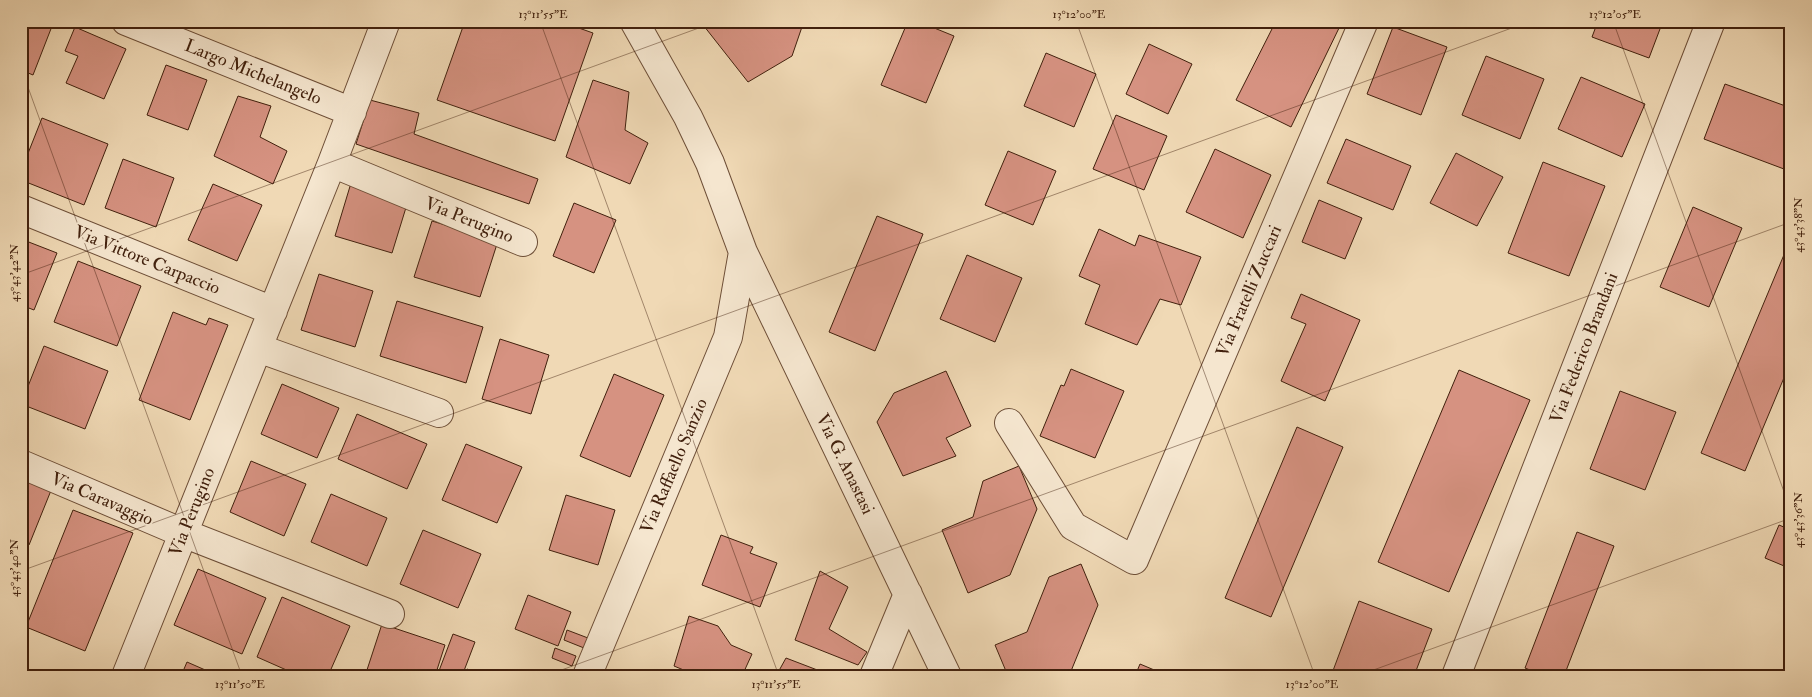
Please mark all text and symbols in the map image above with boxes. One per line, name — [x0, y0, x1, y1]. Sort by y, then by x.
text: 13°11'55"E — [518, 7, 568, 22]
text: 13°12'00"E — [1053, 7, 1106, 22]
text: 13°12'05"E — [1589, 7, 1641, 22]
street label: Largo Michelangelo — [181, 34, 325, 110]
street label: Via Perugino — [421, 192, 517, 248]
text: 43°43'38"N — [1791, 197, 1806, 253]
street label: Via Vittore Carpaccio — [70, 220, 224, 300]
street label: Via Fratelli Zuccari — [1211, 221, 1287, 360]
text: 43°43'42"N — [7, 244, 22, 302]
street label: Via Federico Brandani — [1545, 269, 1623, 427]
street label: Via Raffaello Sanzio — [635, 395, 713, 537]
street label: Via G. Anastasi — [811, 410, 879, 518]
street label: Via Perugino — [164, 464, 220, 560]
street label: Via Caravaggio — [47, 467, 157, 531]
text: 43°43'36"N — [1791, 492, 1806, 548]
text: 43°43'40"N — [7, 539, 22, 597]
text: 13°11'50"E — [215, 677, 265, 692]
text: 13°11'55"E — [751, 677, 801, 692]
text: 13°12'00"E — [1286, 677, 1339, 692]

